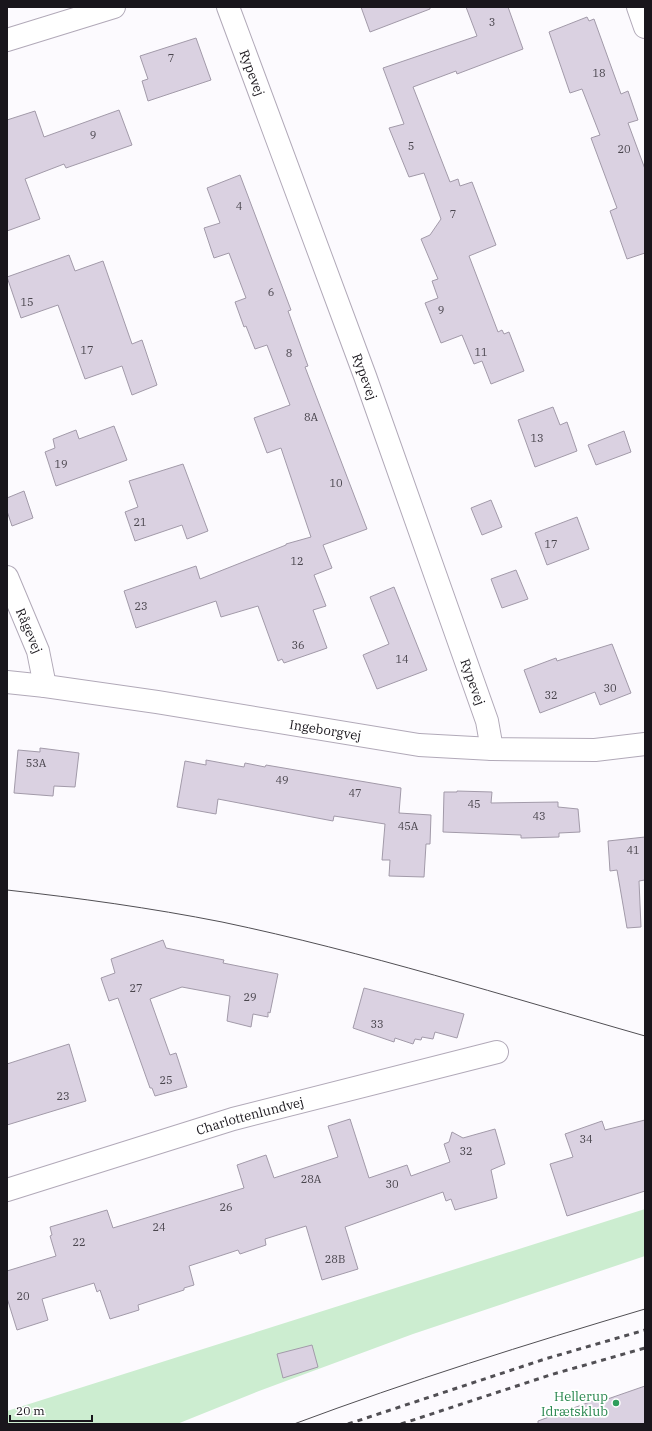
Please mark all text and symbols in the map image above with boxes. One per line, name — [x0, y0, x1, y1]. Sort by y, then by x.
house number: 3 — [489, 15, 495, 29]
street label: Rypevej — [235, 47, 268, 98]
house number: 7 — [168, 51, 174, 65]
house number: 18 — [592, 66, 606, 80]
house number: 9 — [90, 128, 96, 142]
house number: 5 — [408, 139, 414, 153]
house number: 20 — [617, 142, 631, 156]
house number: 4 — [236, 199, 243, 213]
house number: 7 — [450, 207, 456, 221]
house number: 6 — [268, 285, 274, 299]
house number: 15 — [20, 295, 34, 309]
house number: 9 — [438, 303, 444, 317]
house number: 17 — [80, 343, 94, 357]
house number: 11 — [474, 345, 488, 359]
house number: 8 — [286, 346, 292, 360]
street label: Rypevej — [348, 351, 381, 402]
house number: 8A — [304, 410, 319, 424]
house number: 13 — [530, 431, 544, 445]
house number: 19 — [54, 457, 68, 471]
house number: 10 — [329, 476, 343, 490]
house number: 21 — [133, 515, 147, 529]
house number: 17 — [544, 537, 558, 551]
house number: 12 — [290, 554, 304, 568]
house number: 23 — [134, 599, 148, 613]
street label: Rågevej — [12, 605, 46, 656]
house number: 36 — [291, 638, 305, 652]
house number: 14 — [395, 652, 409, 666]
street label: Rypevej — [457, 656, 489, 708]
house number: 30 — [603, 681, 617, 695]
house number: 32 — [544, 688, 558, 702]
street label: Ingeborgvej — [288, 716, 363, 744]
house number: 53A — [26, 756, 47, 770]
house number: 49 — [275, 773, 289, 787]
house number: 47 — [348, 786, 362, 800]
house number: 45 — [467, 797, 481, 811]
house number: 43 — [532, 809, 546, 823]
house number: 45A — [398, 819, 419, 833]
house number: 41 — [626, 843, 640, 857]
house number: 27 — [129, 981, 143, 995]
house number: 29 — [243, 990, 257, 1004]
house number: 33 — [370, 1017, 384, 1031]
house number: 25 — [159, 1073, 173, 1087]
house number: 23 — [56, 1089, 70, 1103]
street label: Charlottenlundvej — [194, 1093, 306, 1139]
house number: 34 — [579, 1132, 593, 1146]
house number: 32 — [459, 1144, 473, 1158]
house number: 28A — [301, 1172, 322, 1186]
house number: 30 — [385, 1177, 399, 1191]
house number: 26 — [219, 1200, 233, 1214]
house number: 24 — [152, 1220, 166, 1234]
house number: 22 — [72, 1235, 86, 1249]
house number: 28B — [325, 1252, 345, 1266]
house number: 20 — [16, 1289, 30, 1303]
place label: Hellerup Idrætsklub — [541, 1388, 608, 1420]
scale bar — [10, 1397, 92, 1423]
marker: Hellerup Idrætsklub — [611, 1398, 621, 1408]
text: 20 m — [16, 1403, 45, 1418]

